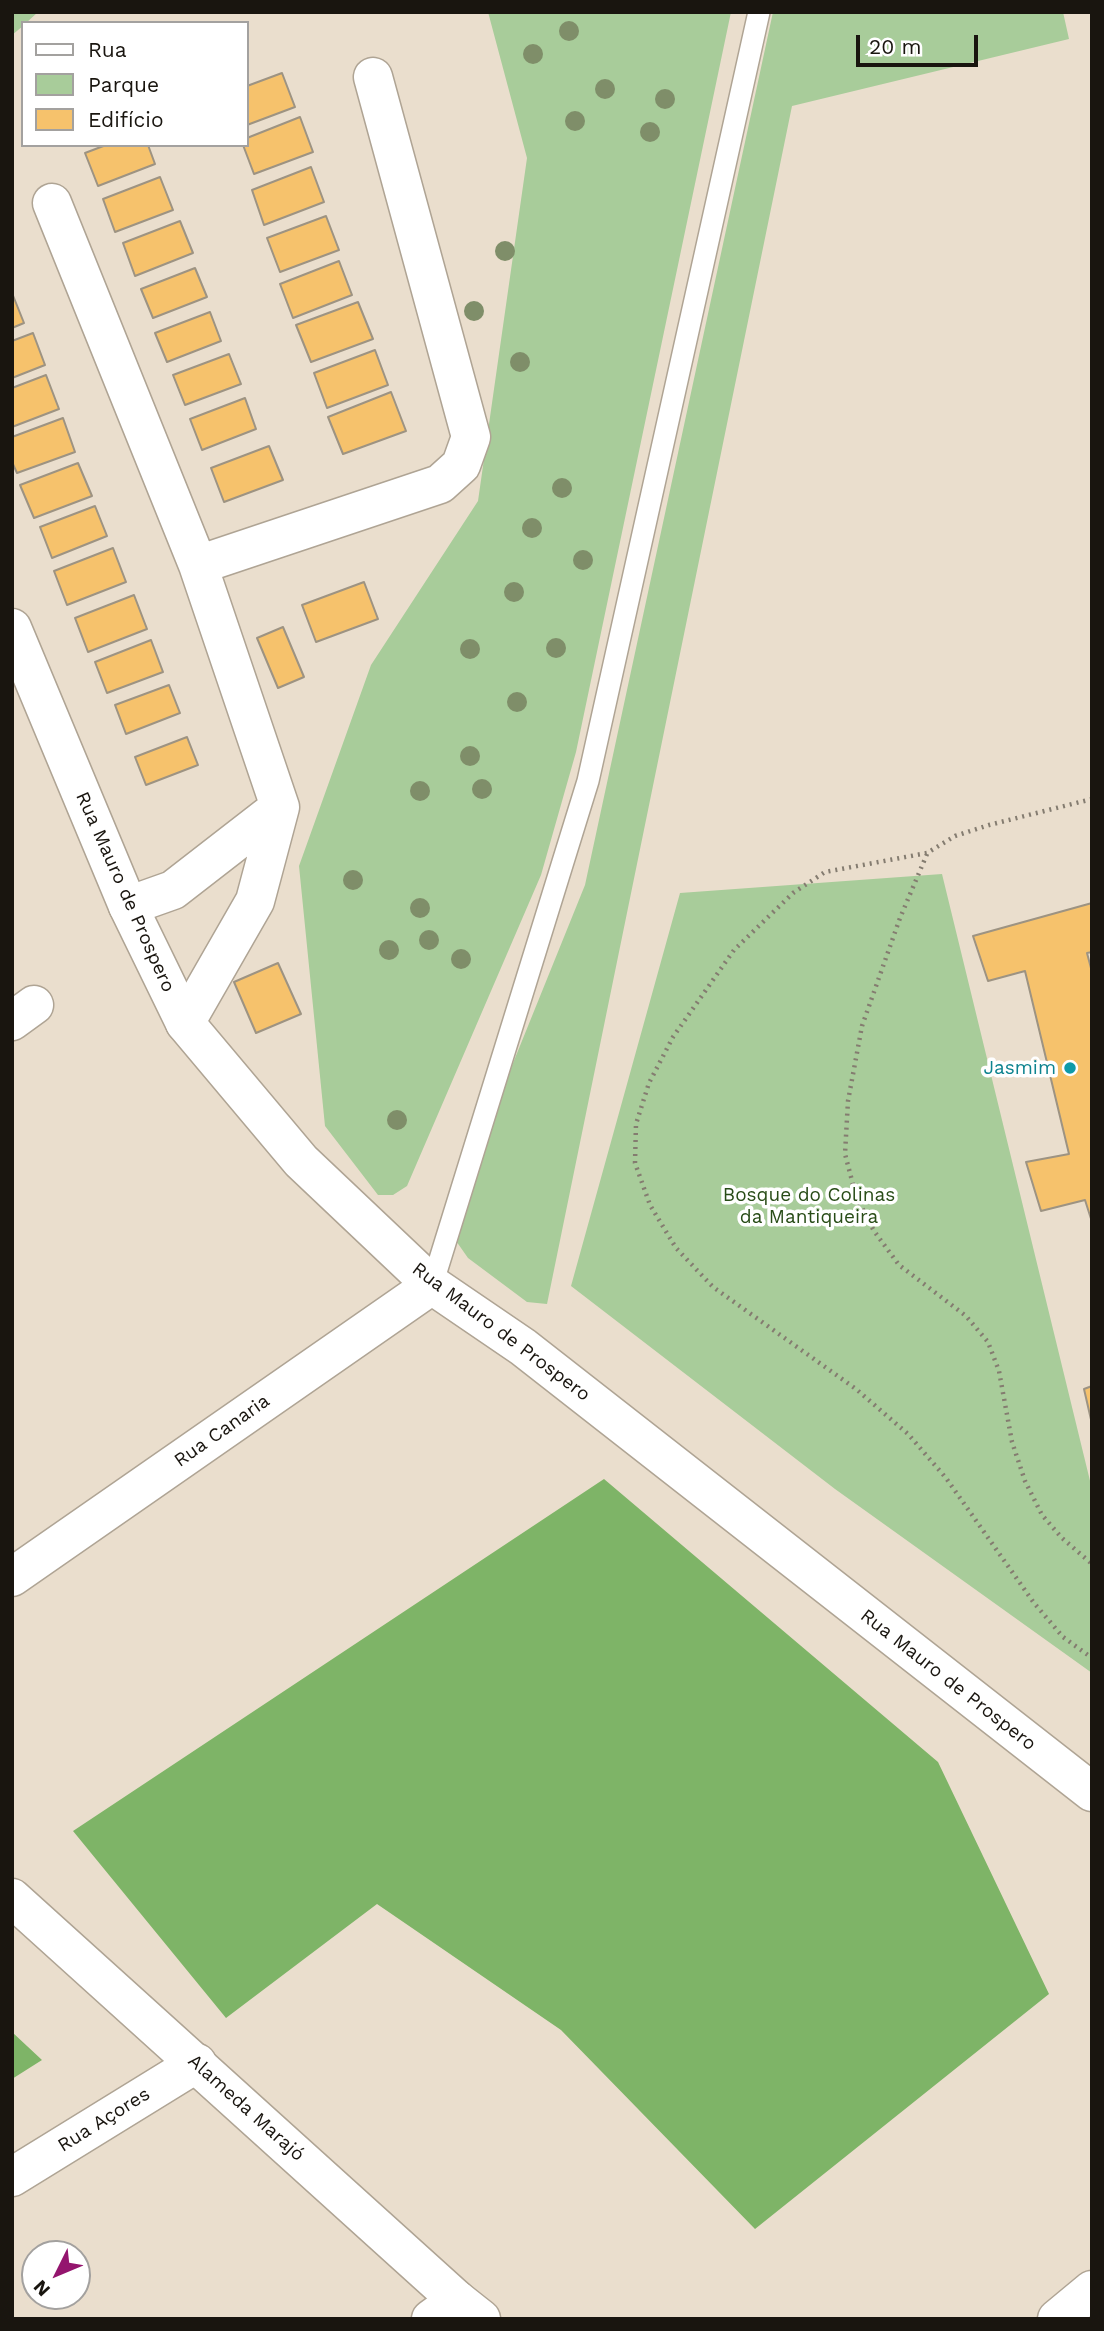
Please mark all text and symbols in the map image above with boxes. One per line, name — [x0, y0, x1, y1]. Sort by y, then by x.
legend — [21, 21, 248, 147]
scale bar — [859, 21, 982, 65]
text: 20 m — [869, 34, 921, 59]
text: Rua — [88, 37, 127, 62]
text: Parque — [88, 72, 159, 97]
text: Edifício — [88, 107, 164, 132]
street label: Rua Mauro de Prospero — [70, 788, 180, 996]
place label: Jasmim — [984, 1057, 1056, 1079]
marker: Jasmim — [1062, 1060, 1078, 1076]
park label: Bosque do Colinas da Mantiqueira — [723, 1184, 895, 1228]
street label: Rua Mauro de Prospero — [408, 1258, 594, 1406]
street label: Rua Canaria — [170, 1390, 274, 1472]
street label: Rua Mauro de Prospero — [856, 1604, 1040, 1756]
street label: Alameda Marajó — [183, 2050, 309, 2166]
street label: Rua Açores — [54, 2083, 154, 2157]
north arrow — [21, 2240, 91, 2310]
text: N — [29, 2275, 55, 2301]

